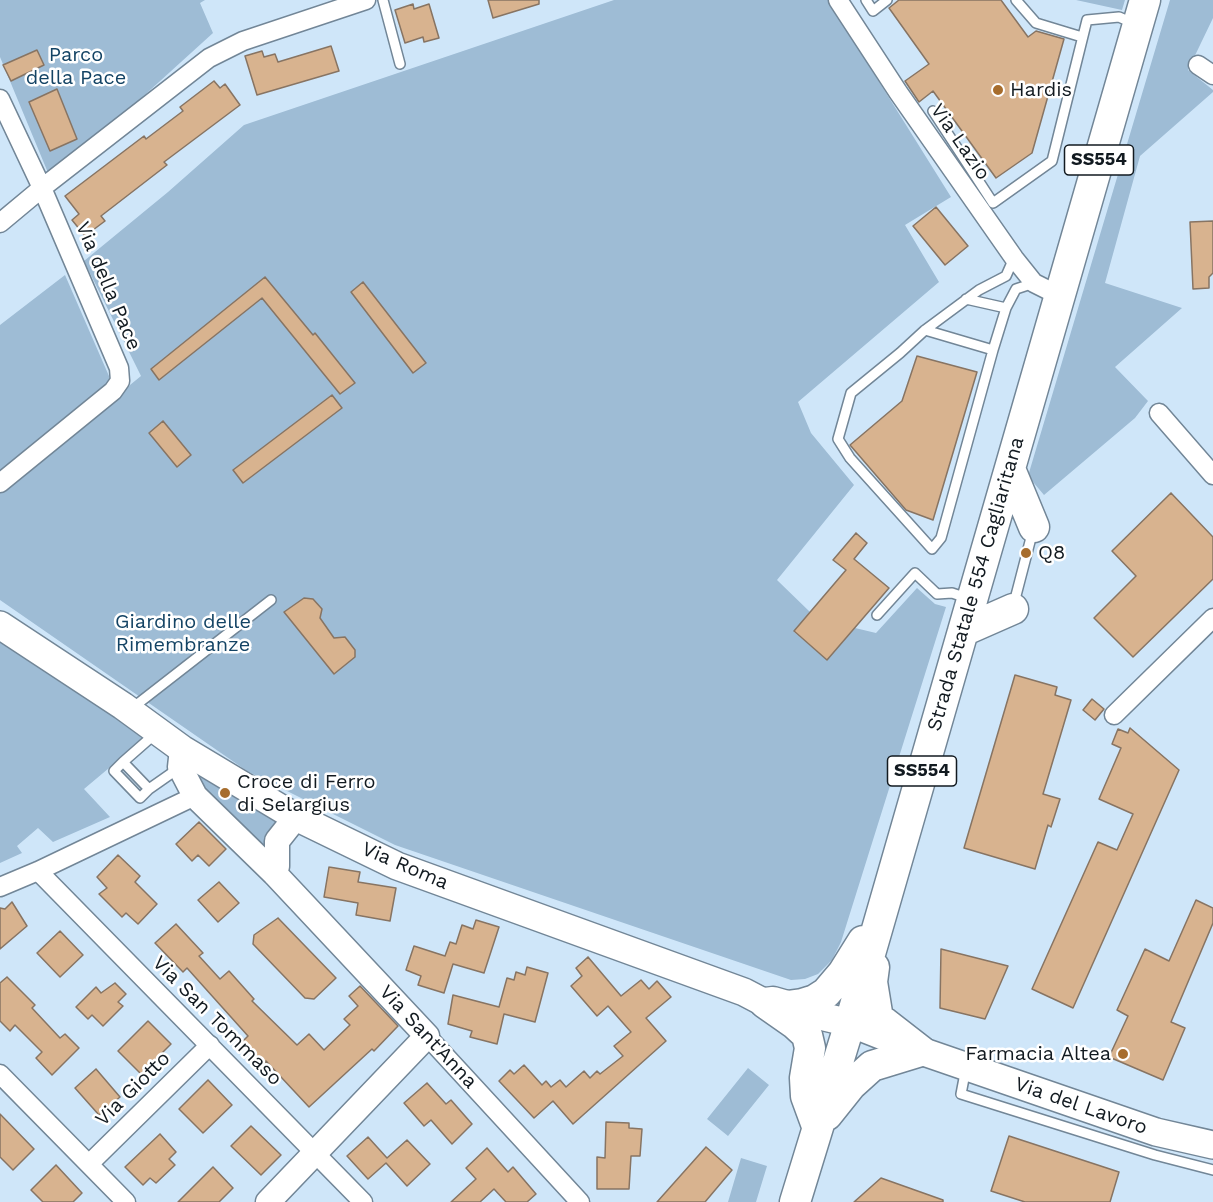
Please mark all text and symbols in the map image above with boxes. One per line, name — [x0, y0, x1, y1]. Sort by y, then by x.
park label: Parco della Pace — [26, 43, 126, 90]
place label: Hardis — [1010, 78, 1072, 102]
marker: Hardis — [991, 83, 1005, 97]
street label: Via Lazio — [925, 99, 995, 185]
road number: SS554 — [1064, 145, 1134, 175]
street label: Via della Pace — [70, 218, 146, 354]
street label: Strada Statale 554 Cagliaritana — [922, 434, 1030, 734]
place label: Q8 — [1038, 541, 1065, 565]
marker: Q8 — [1019, 546, 1033, 560]
park label: Giardino delle Rimembranze — [115, 610, 251, 657]
road number: SS554 — [888, 756, 956, 786]
place label: Croce di Ferro di Selargius — [237, 770, 375, 817]
marker: Croce di Ferro di Selargius — [218, 786, 232, 800]
street label: Via Roma — [358, 837, 452, 895]
street label: Via San Tommaso — [147, 951, 287, 1091]
street label: Via Sant'Anna — [374, 980, 482, 1094]
place label: Farmacia Altea — [965, 1042, 1111, 1066]
street label: Via Giotto — [91, 1047, 175, 1131]
marker: Farmacia Altea — [1116, 1047, 1130, 1061]
street label: Via del Lavoro — [1012, 1072, 1150, 1140]

